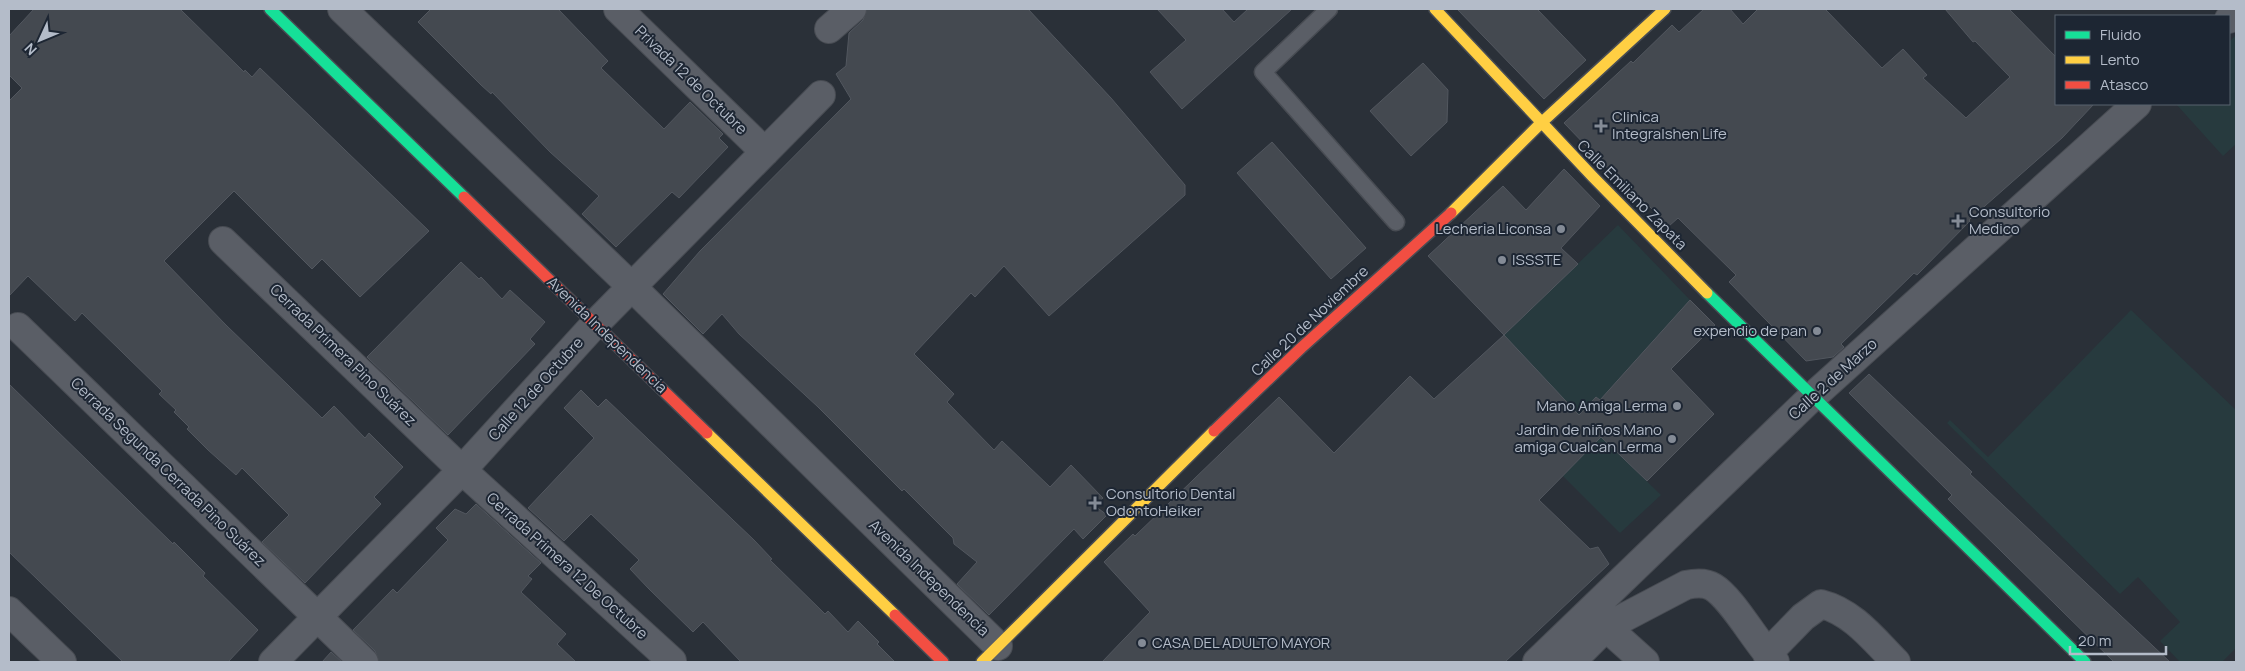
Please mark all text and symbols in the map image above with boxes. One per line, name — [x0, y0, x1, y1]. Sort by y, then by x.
north arrow — [15, 15, 65, 65]
legend — [2055, 15, 2230, 105]
street label: Privada 12 de Octubre — [631, 20, 752, 139]
text: Fluido — [2100, 24, 2141, 45]
text: N — [20, 39, 41, 60]
text: Lento — [2100, 49, 2140, 70]
text: Atasco — [2100, 74, 2148, 95]
place label: Clinica Integralshen Life — [1612, 106, 1727, 144]
marker: Clinica Integralshen Life — [1594, 119, 1608, 133]
street label: Calle Emiliano Zapata — [1573, 135, 1692, 254]
place label: Consultorio Medico — [1969, 201, 2050, 239]
marker: Consultorio Medico — [1951, 214, 1965, 228]
place label: Lecheria Liconsa — [1435, 218, 1551, 239]
marker: Lecheria Liconsa — [1555, 223, 1567, 235]
place label: ISSSTE — [1512, 249, 1561, 270]
marker: ISSSTE — [1496, 254, 1508, 266]
street label: Calle 20 de Noviembre — [1246, 261, 1373, 381]
street label: Avenida Independencia — [543, 272, 672, 398]
street label: Cerrada Primera Pino Suárez — [265, 279, 421, 430]
place label: expendio de pan — [1693, 320, 1807, 341]
marker: expendio de pan — [1811, 325, 1823, 337]
street label: Calle 12 de Octubre — [483, 332, 588, 445]
street label: Calle 2 de Marzo — [1784, 333, 1882, 424]
street label: Cerrada Segunda Cerrada Pino Suárez — [66, 372, 271, 571]
place label: Mano Amiga Lerma — [1537, 395, 1667, 416]
marker: Mano Amiga Lerma — [1671, 400, 1683, 412]
place label: Jardin de niños Mano amiga Cualcan Lerma — [1514, 419, 1662, 457]
marker: Jardin de niños Mano amiga Cualcan Lerma — [1666, 433, 1678, 445]
place label: Consultorio Dental OdontoHeiker — [1106, 483, 1236, 521]
street label: Cerrada Primera 12 De Octubre — [482, 487, 653, 644]
marker: Consultorio Dental OdontoHeiker — [1088, 496, 1102, 510]
street label: Avenida Independencia — [865, 515, 994, 641]
scale bar — [2070, 624, 2166, 656]
text: 20 m — [2078, 630, 2111, 651]
place label: CASA DEL ADULTO MAYOR — [1152, 632, 1330, 653]
marker: CASA DEL ADULTO MAYOR — [1136, 637, 1148, 649]

